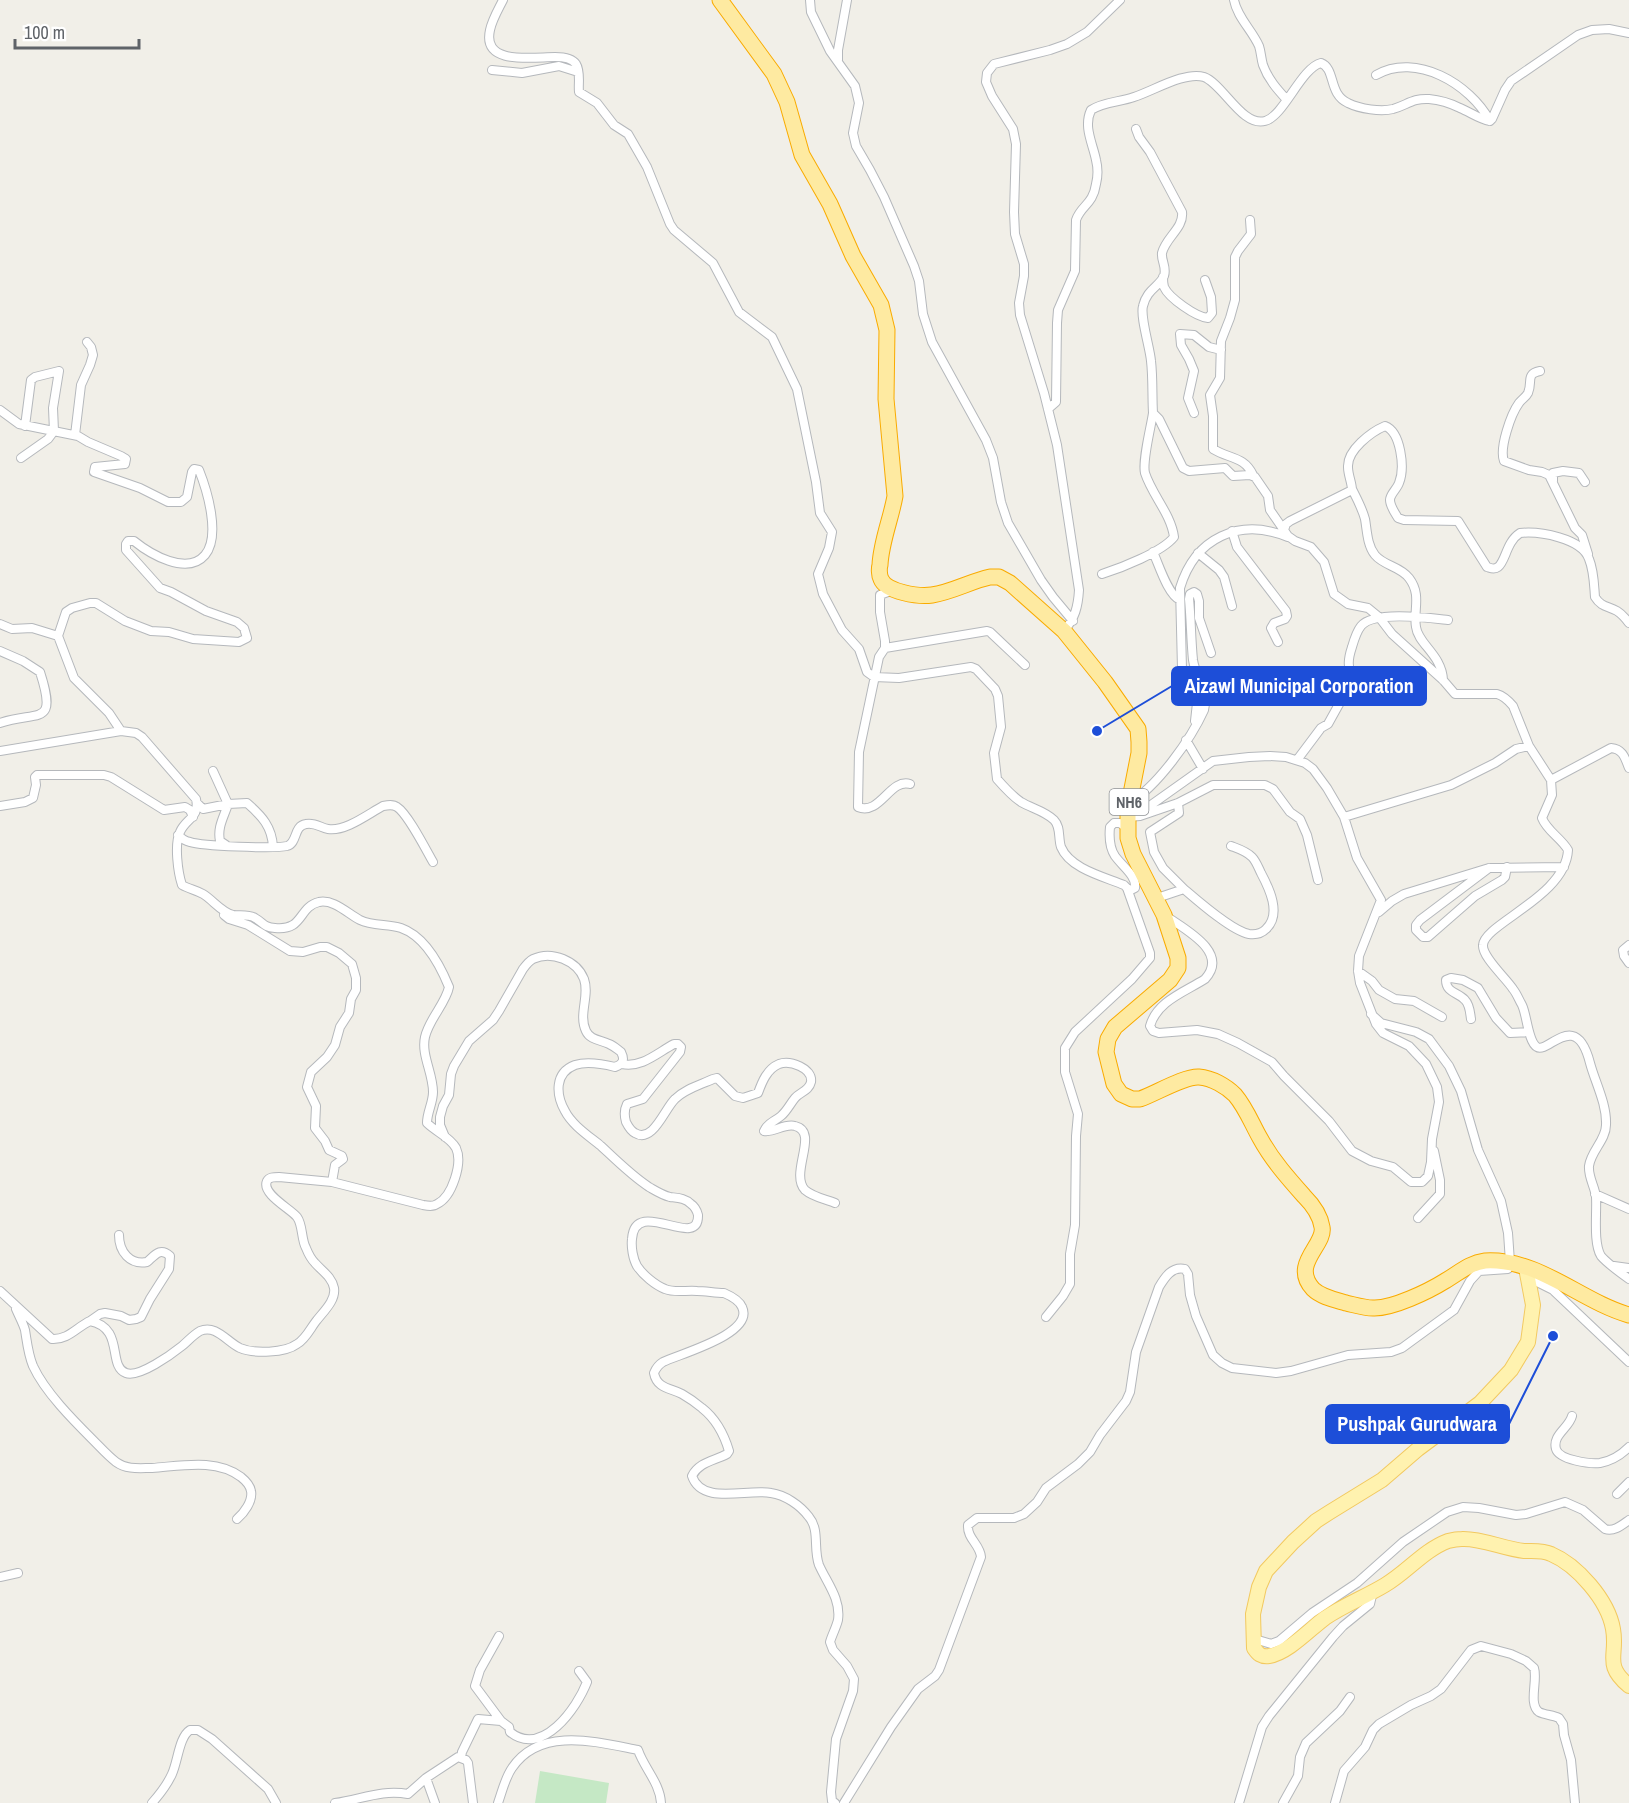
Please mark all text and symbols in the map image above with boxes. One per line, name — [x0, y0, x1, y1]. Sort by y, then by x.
scale bar — [15, 12, 140, 50]
text: 100 m — [24, 20, 65, 45]
callout: Aizawl Municipal Corporation — [1172, 667, 1426, 705]
text: Aizawl Municipal Corporation — [1184, 672, 1414, 699]
road number: NH6 — [1110, 789, 1148, 815]
callout: Pushpak Gurudwara — [1326, 1405, 1509, 1443]
text: Pushpak Gurudwara — [1337, 1410, 1497, 1437]

